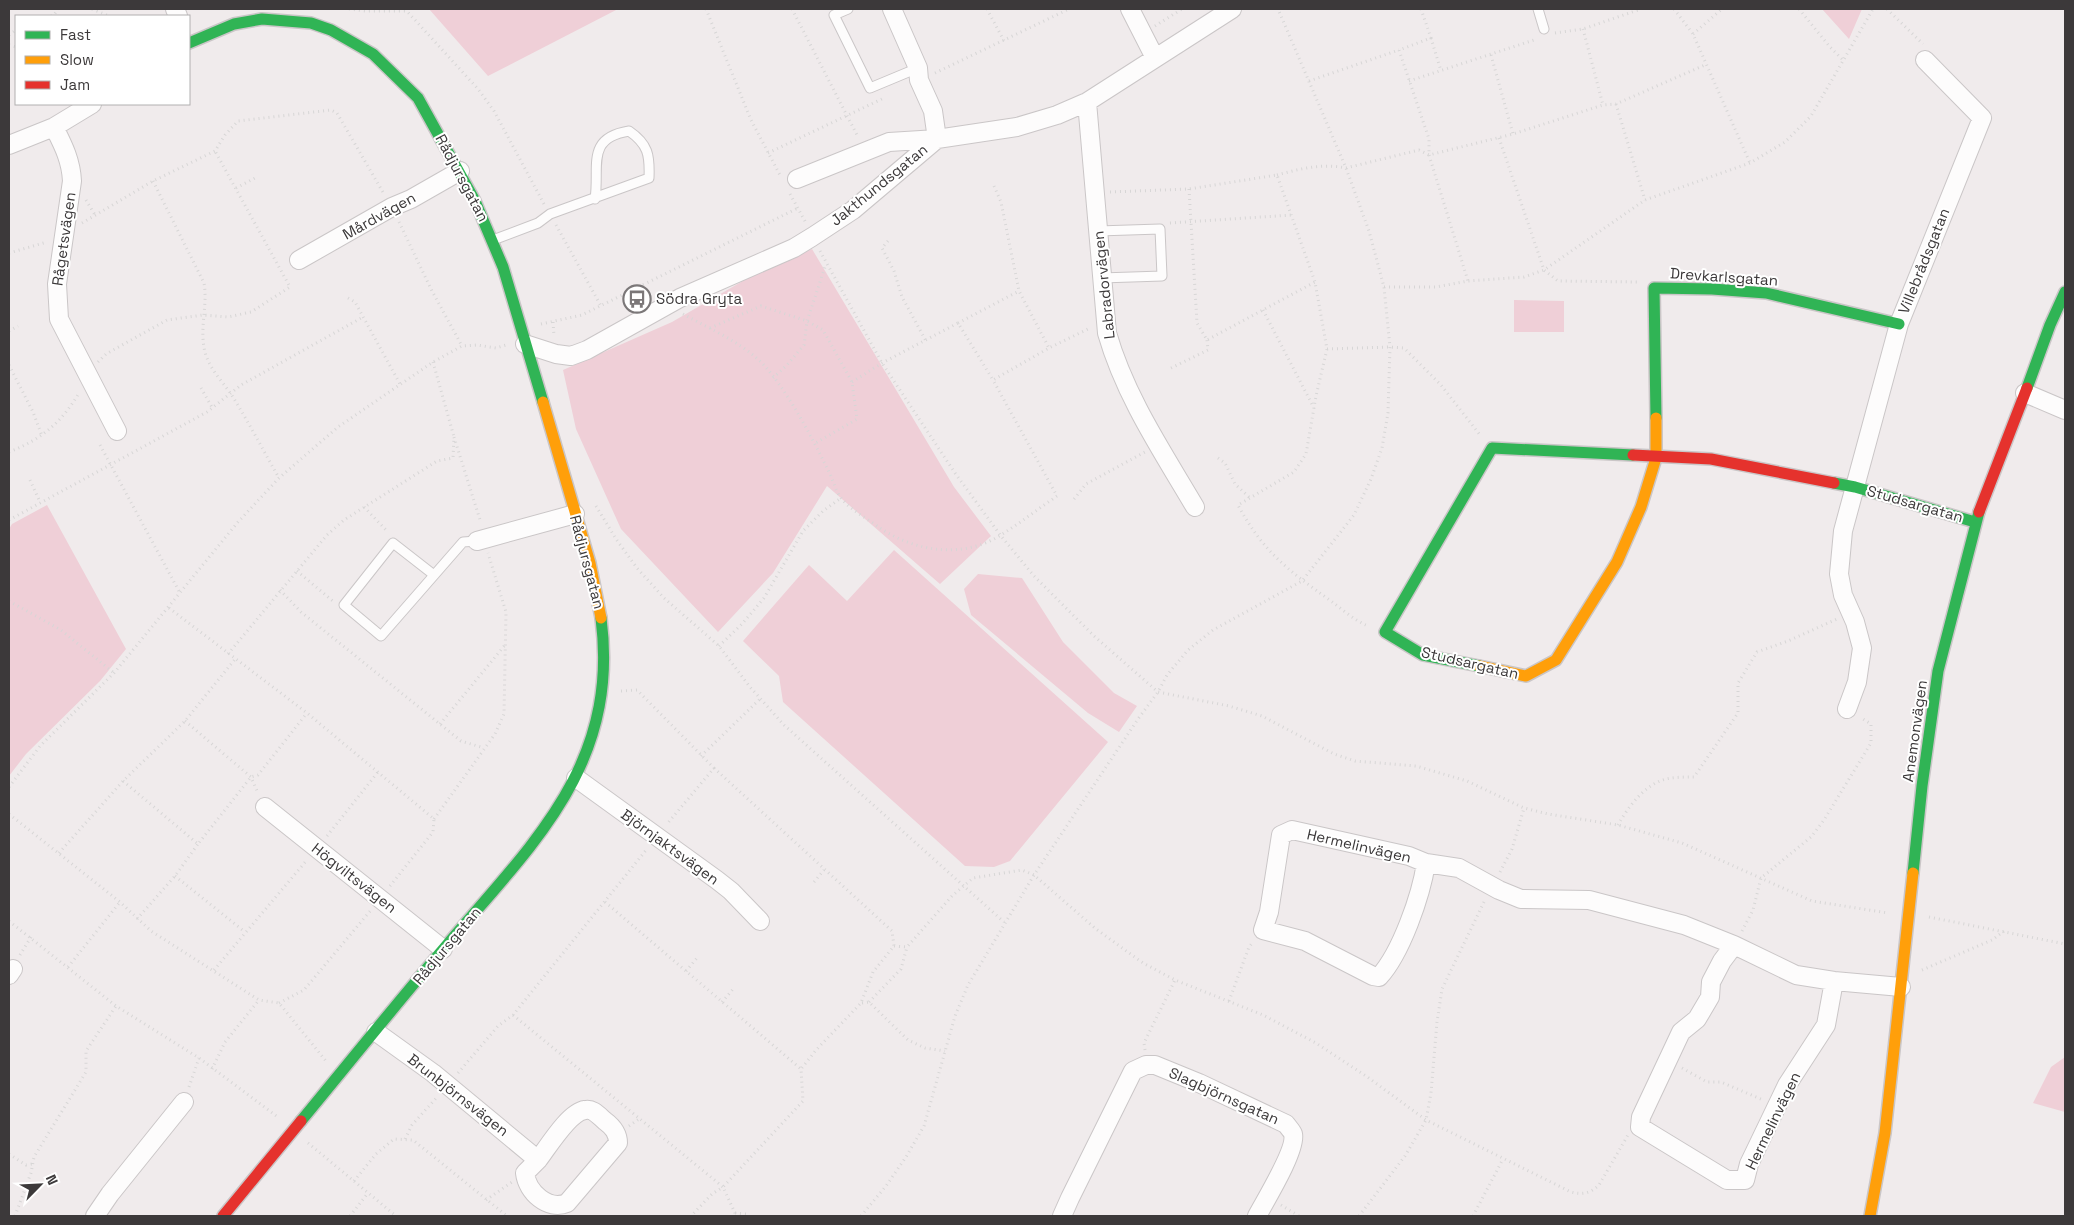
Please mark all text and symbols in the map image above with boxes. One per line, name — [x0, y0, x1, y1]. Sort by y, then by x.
legend — [15, 15, 190, 105]
text: Fast — [60, 25, 91, 44]
text: Slow — [60, 50, 94, 69]
text: Jam — [60, 75, 90, 94]
street label: Rådjursgatan — [431, 131, 493, 225]
street label: Jakthundsgatan — [826, 140, 931, 230]
street label: Mårdvägen — [339, 188, 419, 243]
street label: Rågetsvägen — [48, 191, 79, 287]
street label: Villebrådsgatan — [1894, 205, 1953, 317]
street label: Labradorvägen — [1088, 230, 1119, 340]
street label: Drevkarlsgatan — [1669, 263, 1779, 290]
bus stop icon: Södra Gryta — [622, 284, 652, 314]
place label: Södra Gryta — [656, 289, 743, 308]
street label: Studsargatan — [1865, 481, 1965, 526]
street label: Rådjursgatan — [566, 513, 609, 611]
street label: Studsargatan — [1420, 642, 1521, 683]
street label: Anemonvägen — [1898, 679, 1931, 783]
street label: Björnjaktsvägen — [618, 805, 723, 889]
street label: Hermelinvägen — [1305, 824, 1413, 867]
street label: Högviltsvägen — [308, 839, 401, 917]
street label: Rådjursgatan — [408, 903, 485, 989]
street label: Brunbjörnsvägen — [404, 1049, 513, 1140]
street label: Slagbjörnsgatan — [1166, 1063, 1282, 1128]
street label: Hermelinvägen — [1741, 1069, 1804, 1173]
north arrow — [15, 1160, 65, 1210]
text: N — [42, 1172, 62, 1188]

